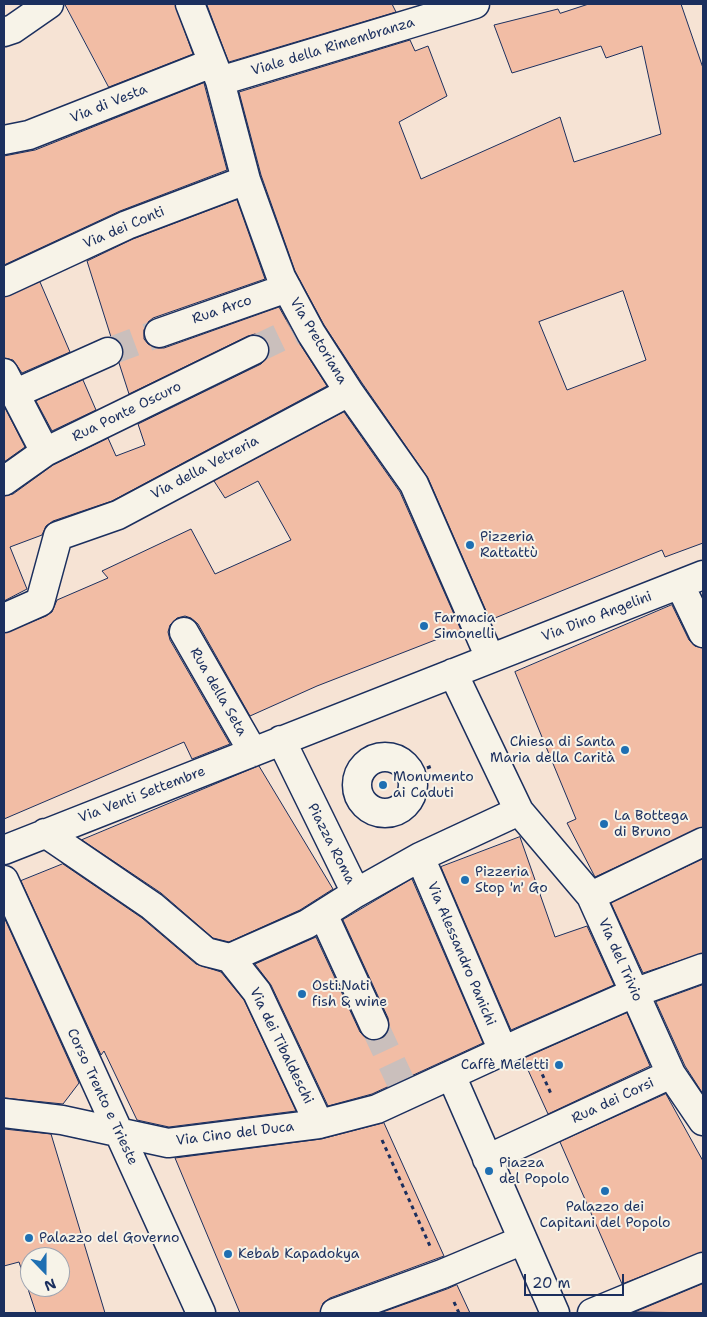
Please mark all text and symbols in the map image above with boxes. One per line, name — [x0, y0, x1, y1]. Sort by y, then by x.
street label: Viale della Rimembranza — [249, 14, 417, 80]
street label: Via di Vesta — [68, 81, 150, 127]
street label: Via dei Conti — [81, 203, 167, 253]
street label: Rua Arco — [190, 292, 254, 328]
street label: Via Pretoriana — [286, 295, 350, 387]
street label: Rua Ponte Oscuro — [70, 378, 184, 446]
street label: Via della Vetreria — [148, 433, 262, 503]
place label: Pizzeria Rattattù — [480, 529, 538, 562]
marker: Pizzeria Rattattù — [464, 539, 476, 551]
street label: Via Dino Angelini — [540, 588, 654, 646]
place label: Farmacia Simonelli — [434, 610, 496, 642]
marker: Farmacia Simonelli — [418, 620, 430, 632]
street label: Rua della Seta — [186, 645, 250, 739]
place label: Chiesa di Santa Maria della Carità — [490, 734, 615, 766]
marker: Chiesa di Santa Maria della Carità — [619, 744, 631, 756]
street label: Via Venti Settembre — [76, 763, 208, 827]
place label: Monumento ai Caduti — [393, 769, 474, 802]
marker: Monumento ai Caduti — [377, 779, 389, 791]
street label: Piazza Roma — [303, 801, 359, 887]
place label: La Bottega di Bruno — [614, 808, 688, 840]
marker: La Bottega di Bruno — [598, 818, 610, 830]
place label: Pizzeria Stop 'n' Go — [475, 864, 548, 896]
marker: Pizzeria Stop 'n' Go — [459, 874, 471, 886]
street label: Via Alessandro Panichi — [423, 880, 499, 1028]
street label: Via del Trivio — [594, 916, 646, 1004]
place label: Osti.Nati fish & wine — [312, 978, 387, 1010]
street label: Via dei Tibaldeschi — [246, 985, 316, 1107]
marker: Osti.Nati fish & wine — [296, 988, 308, 1000]
street label: Corso Trento e Trieste — [63, 1026, 141, 1168]
place label: Caffè Meletti — [461, 1057, 549, 1073]
marker: Caffè Meletti — [553, 1059, 565, 1071]
street label: Rua dei Corsi — [569, 1075, 657, 1127]
street label: Via Cino del Duca — [175, 1118, 295, 1150]
place label: Piazza del Popolo — [499, 1155, 570, 1188]
marker: Piazza del Popolo — [483, 1165, 495, 1177]
marker: Palazzo dei Capitani del Popolo — [599, 1185, 611, 1197]
place label: Palazzo dei Capitani del Popolo — [540, 1199, 670, 1232]
place label: Palazzo del Governo — [39, 1230, 180, 1246]
marker: Palazzo del Governo — [23, 1232, 35, 1244]
place label: Kebab Kapadokya — [238, 1246, 360, 1262]
north arrow — [20, 1247, 70, 1297]
marker: Kebab Kapadokya — [222, 1248, 234, 1260]
scale bar — [527, 1264, 627, 1296]
text: 20 m — [532, 1273, 571, 1293]
text: N — [42, 1275, 59, 1295]

